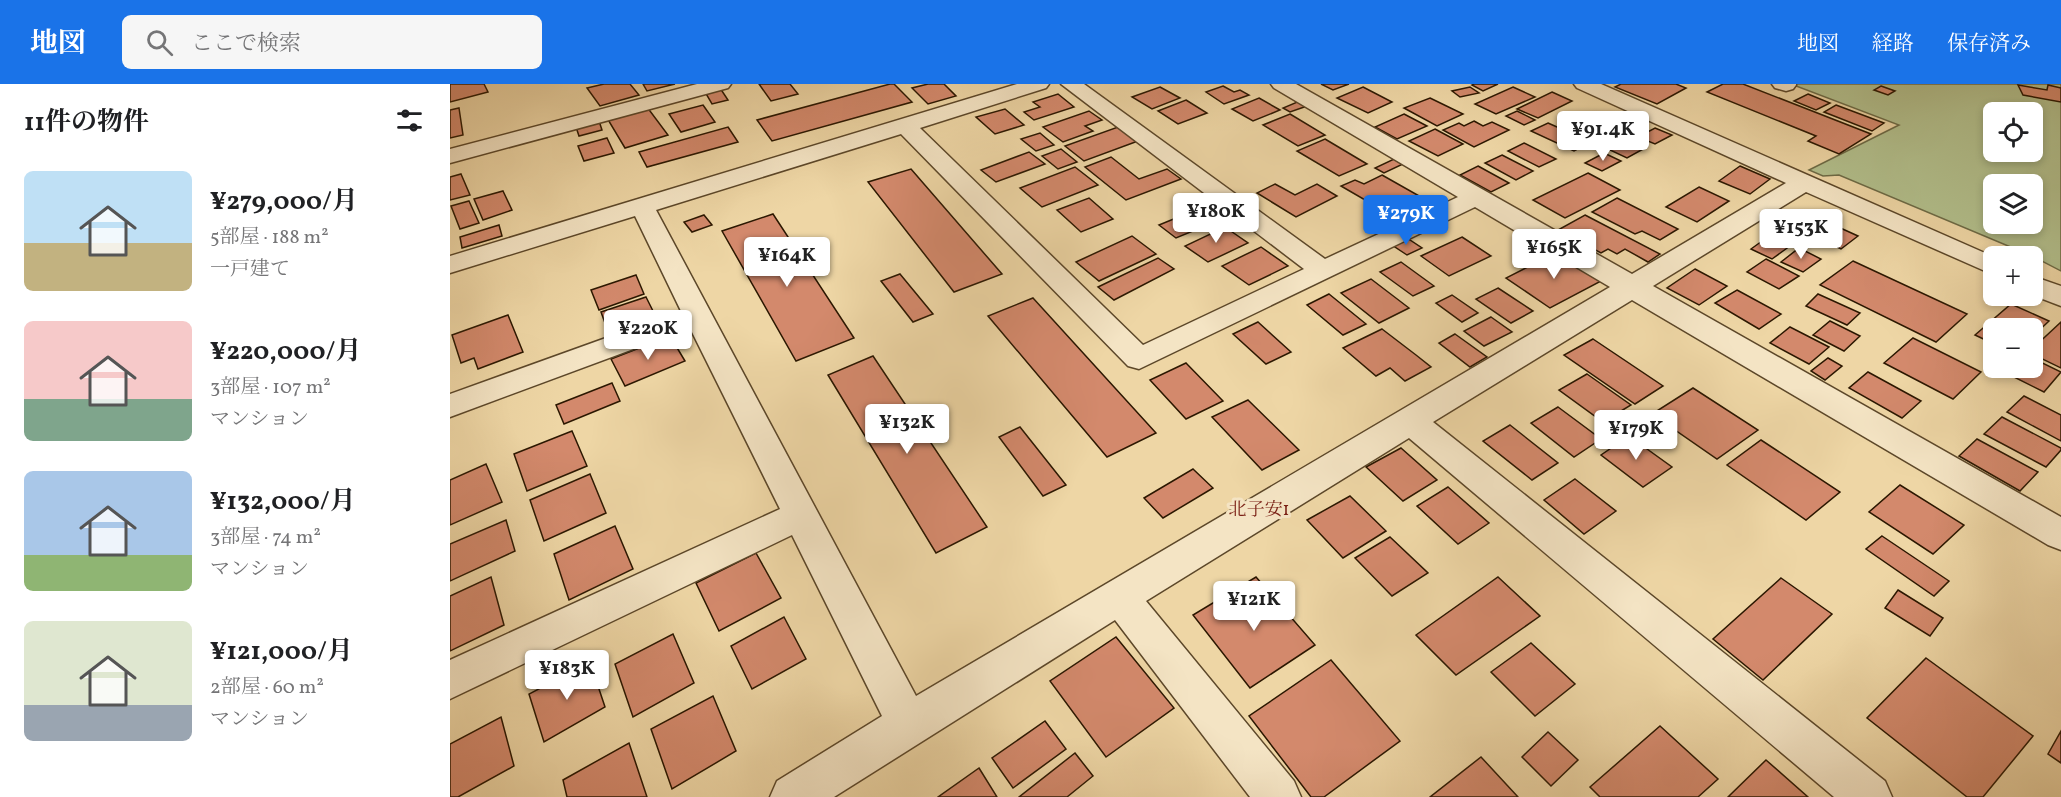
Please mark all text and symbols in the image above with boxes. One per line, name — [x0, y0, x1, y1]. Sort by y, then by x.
search box — [122, 15, 542, 69]
text: 地図 — [30, 25, 86, 64]
icon: search — [143, 26, 176, 59]
text: ここで検索 — [191, 29, 301, 60]
text: 地図 — [1797, 30, 1839, 59]
text: 経路 — [1872, 30, 1914, 59]
text: 保存済み — [1947, 30, 2031, 59]
map controls — [1983, 102, 2043, 378]
button: locate — [1983, 102, 2043, 162]
icon: filters — [393, 104, 426, 137]
text: 11件の物件 — [24, 105, 149, 141]
pin: ¥91.4K — [1554, 111, 1652, 162]
text: ¥91.4K — [1571, 116, 1635, 144]
button: layers — [1983, 174, 2043, 234]
text: ¥279,000/月 — [210, 184, 358, 220]
pin: ¥180K — [1174, 193, 1258, 244]
icon: home — [72, 195, 144, 267]
pin: ¥279K — [1364, 195, 1448, 246]
text: ¥180K — [1187, 198, 1245, 226]
text: ¥279K — [1377, 200, 1435, 228]
pin: ¥153K — [1759, 209, 1843, 260]
text: ¥153K — [1774, 214, 1828, 242]
text: 5部屋 · 188 m² — [210, 224, 329, 252]
pin: ¥165K — [1512, 229, 1596, 280]
text: ¥165K — [1526, 234, 1582, 262]
pin: ¥164K — [745, 237, 829, 288]
text: ¥164K — [758, 242, 816, 270]
button: + — [1983, 246, 2043, 306]
text: 一戸建て — [210, 256, 290, 284]
pin: ¥220K — [606, 310, 690, 361]
text: ¥220K — [618, 315, 678, 343]
button: − — [1983, 318, 2043, 378]
text: ¥220,000/月 — [210, 334, 361, 370]
icon: home — [72, 345, 144, 417]
text: 3部屋 · 107 m² — [210, 374, 331, 402]
pin: ¥132K — [865, 404, 949, 455]
text: マンション — [210, 406, 309, 434]
text: ¥132K — [879, 409, 935, 437]
pin: ¥179K — [1594, 410, 1678, 461]
text: ¥179K — [1608, 415, 1664, 443]
text: ¥132,000/月 — [210, 484, 356, 520]
icon: home — [72, 495, 144, 567]
district label: 北子安1 — [1229, 498, 1289, 523]
text: 3部屋 · 74 m² — [210, 524, 321, 552]
text: マンション — [210, 556, 309, 584]
pin: ¥121K — [1212, 581, 1296, 632]
text: ¥121K — [1227, 586, 1281, 614]
text: ¥121,000/月 — [210, 634, 353, 670]
icon: home — [72, 645, 144, 717]
pin: ¥183K — [525, 650, 609, 701]
text: ¥183K — [539, 655, 595, 683]
text: 2部屋 · 60 m² — [210, 674, 324, 702]
text: マンション — [210, 706, 309, 734]

